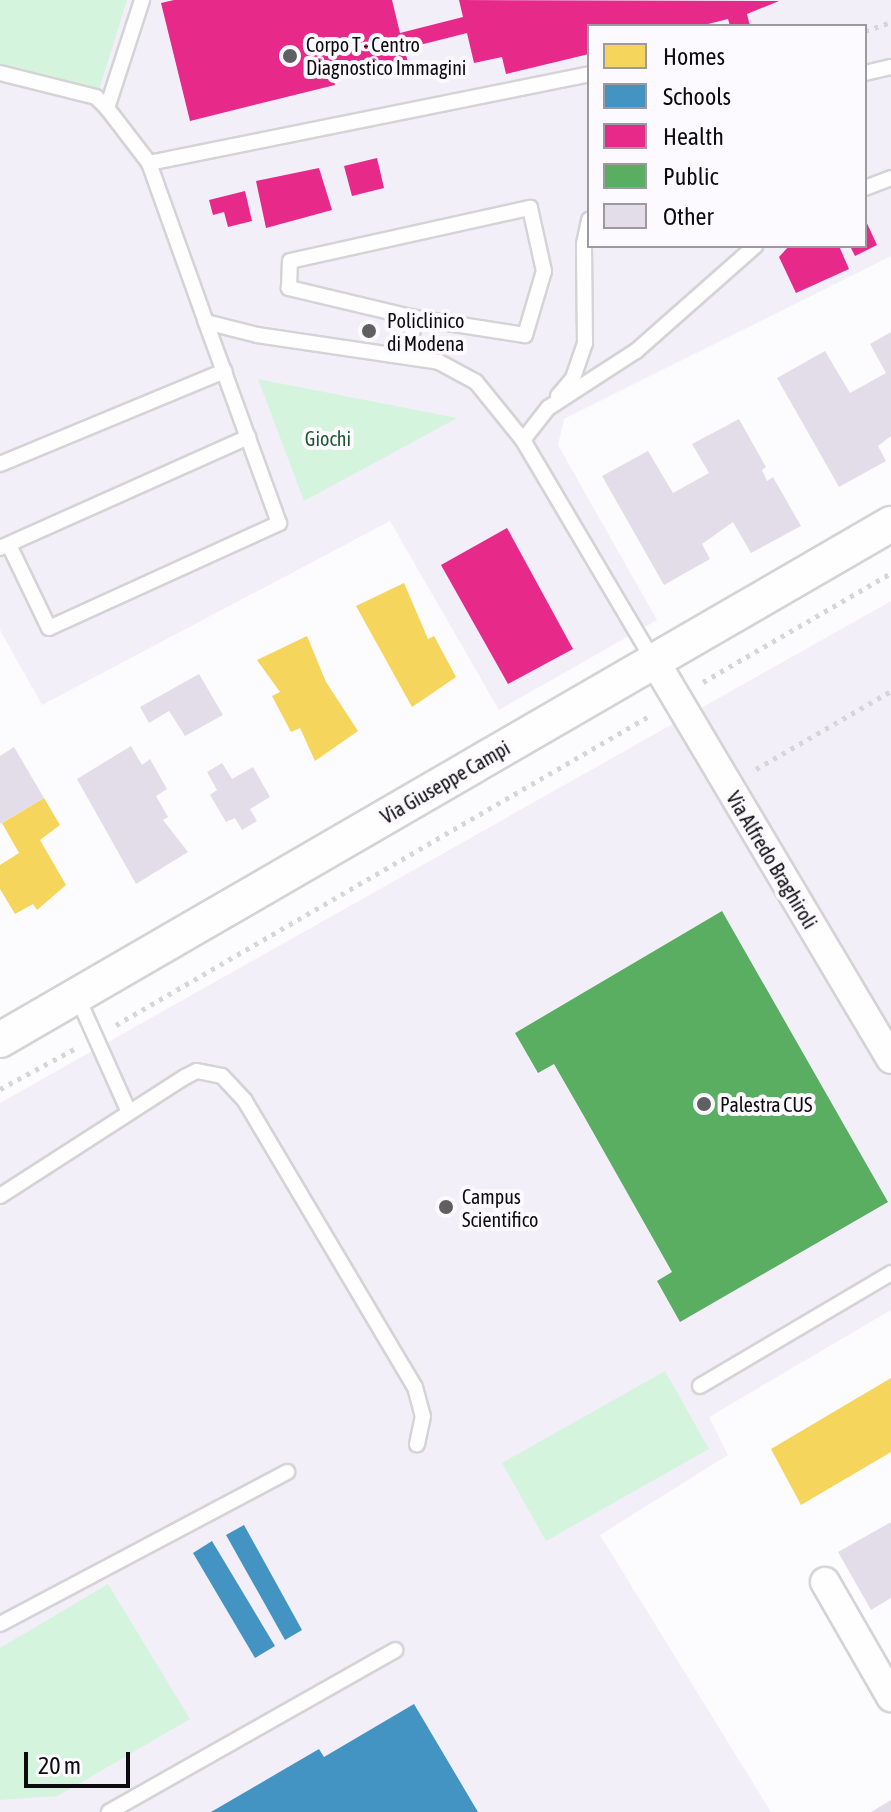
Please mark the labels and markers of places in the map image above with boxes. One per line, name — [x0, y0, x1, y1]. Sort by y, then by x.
place label: Corpo T - Centro Diagnostico Immagini — [306, 32, 466, 79]
marker: Corpo T - Centro Diagnostico Immagini — [281, 47, 299, 65]
place label: Policlinico di Modena — [387, 308, 464, 355]
marker: Policlinico di Modena — [358, 320, 380, 342]
place label: Palestra CUS — [720, 1092, 812, 1116]
marker: Palestra CUS — [695, 1095, 713, 1113]
place label: Campus Scientifico — [462, 1184, 538, 1231]
marker: Campus Scientifico — [437, 1198, 455, 1216]

